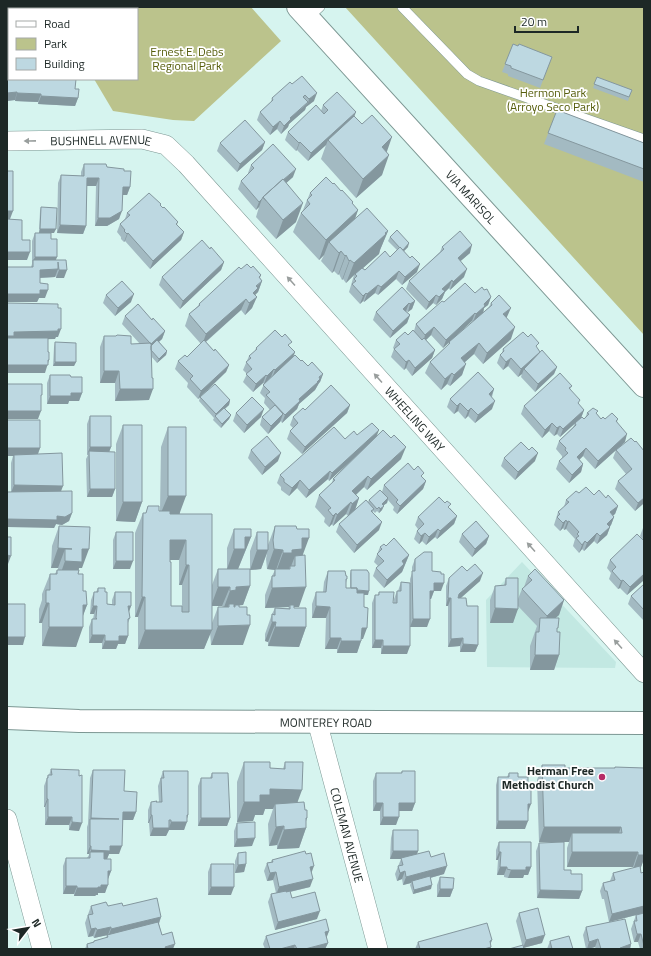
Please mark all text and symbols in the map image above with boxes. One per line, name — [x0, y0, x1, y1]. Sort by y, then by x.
legend — [8, 8, 138, 80]
scale bar — [515, 8, 578, 34]
text: 20 m — [521, 12, 547, 31]
text: Road — [44, 14, 70, 33]
text: Park — [44, 34, 67, 53]
park label: Ernest E. Debs Regional Park — [150, 42, 224, 75]
text: Building — [44, 54, 85, 73]
park label: Hermon Park (Arroyo Seco Park) — [507, 83, 599, 116]
street label: BUSHNELL AVENUE — [50, 129, 154, 151]
one-way arrow — [23, 138, 36, 144]
street label: VIA MARISOL — [441, 165, 501, 228]
one-way arrow — [287, 276, 296, 286]
one-way arrow — [374, 373, 383, 383]
street label: WHEELING WAY — [381, 382, 450, 456]
one-way arrow — [526, 542, 536, 552]
one-way arrow — [613, 639, 623, 649]
street label: MONTEREY ROAD — [280, 712, 372, 732]
place label: Herman Free Methodist Church — [502, 761, 594, 794]
marker: Herman Free Methodist Church — [597, 772, 607, 782]
street label: COLEMAN AVENUE — [326, 785, 369, 885]
north arrow — [8, 908, 48, 948]
text: N — [28, 915, 45, 930]

